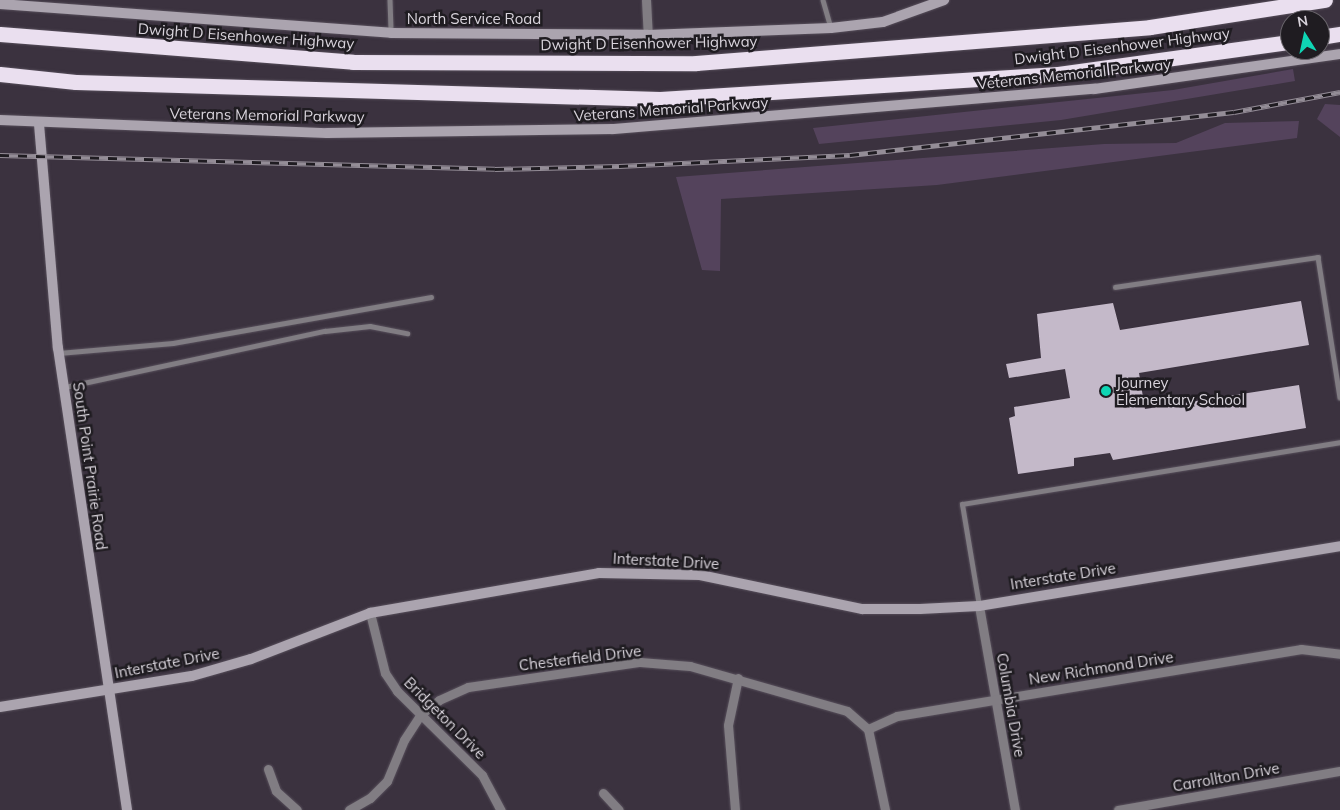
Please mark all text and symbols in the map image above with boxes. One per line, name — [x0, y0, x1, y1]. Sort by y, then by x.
street label: North Service Road — [407, 10, 541, 28]
north arrow — [1280, 10, 1330, 60]
text: N — [1296, 11, 1309, 31]
street label: Dwight D Eisenhower Highway — [137, 19, 355, 53]
street label: Dwight D Eisenhower Highway — [1013, 24, 1231, 68]
street label: Dwight D Eisenhower Highway — [540, 32, 758, 54]
street label: Veterans Memorial Parkway — [976, 55, 1172, 93]
street label: Veterans Memorial Parkway — [573, 93, 769, 125]
street label: Veterans Memorial Parkway — [169, 104, 365, 126]
place label: Journey Elementary School — [1116, 373, 1245, 408]
street label: South Point Prairie Road — [69, 381, 111, 551]
marker: Journey Elementary School — [1100, 385, 1112, 397]
street label: Interstate Drive — [612, 549, 720, 573]
street label: Interstate Drive — [1009, 559, 1117, 593]
street label: Chesterfield Drive — [518, 642, 642, 674]
street label: Interstate Drive — [113, 644, 221, 682]
street label: New Richmond Drive — [1027, 648, 1175, 688]
street label: Columbia Drive — [993, 652, 1029, 758]
street label: Bridgeton Drive — [400, 673, 490, 763]
street label: Carrollton Drive — [1171, 759, 1281, 795]

